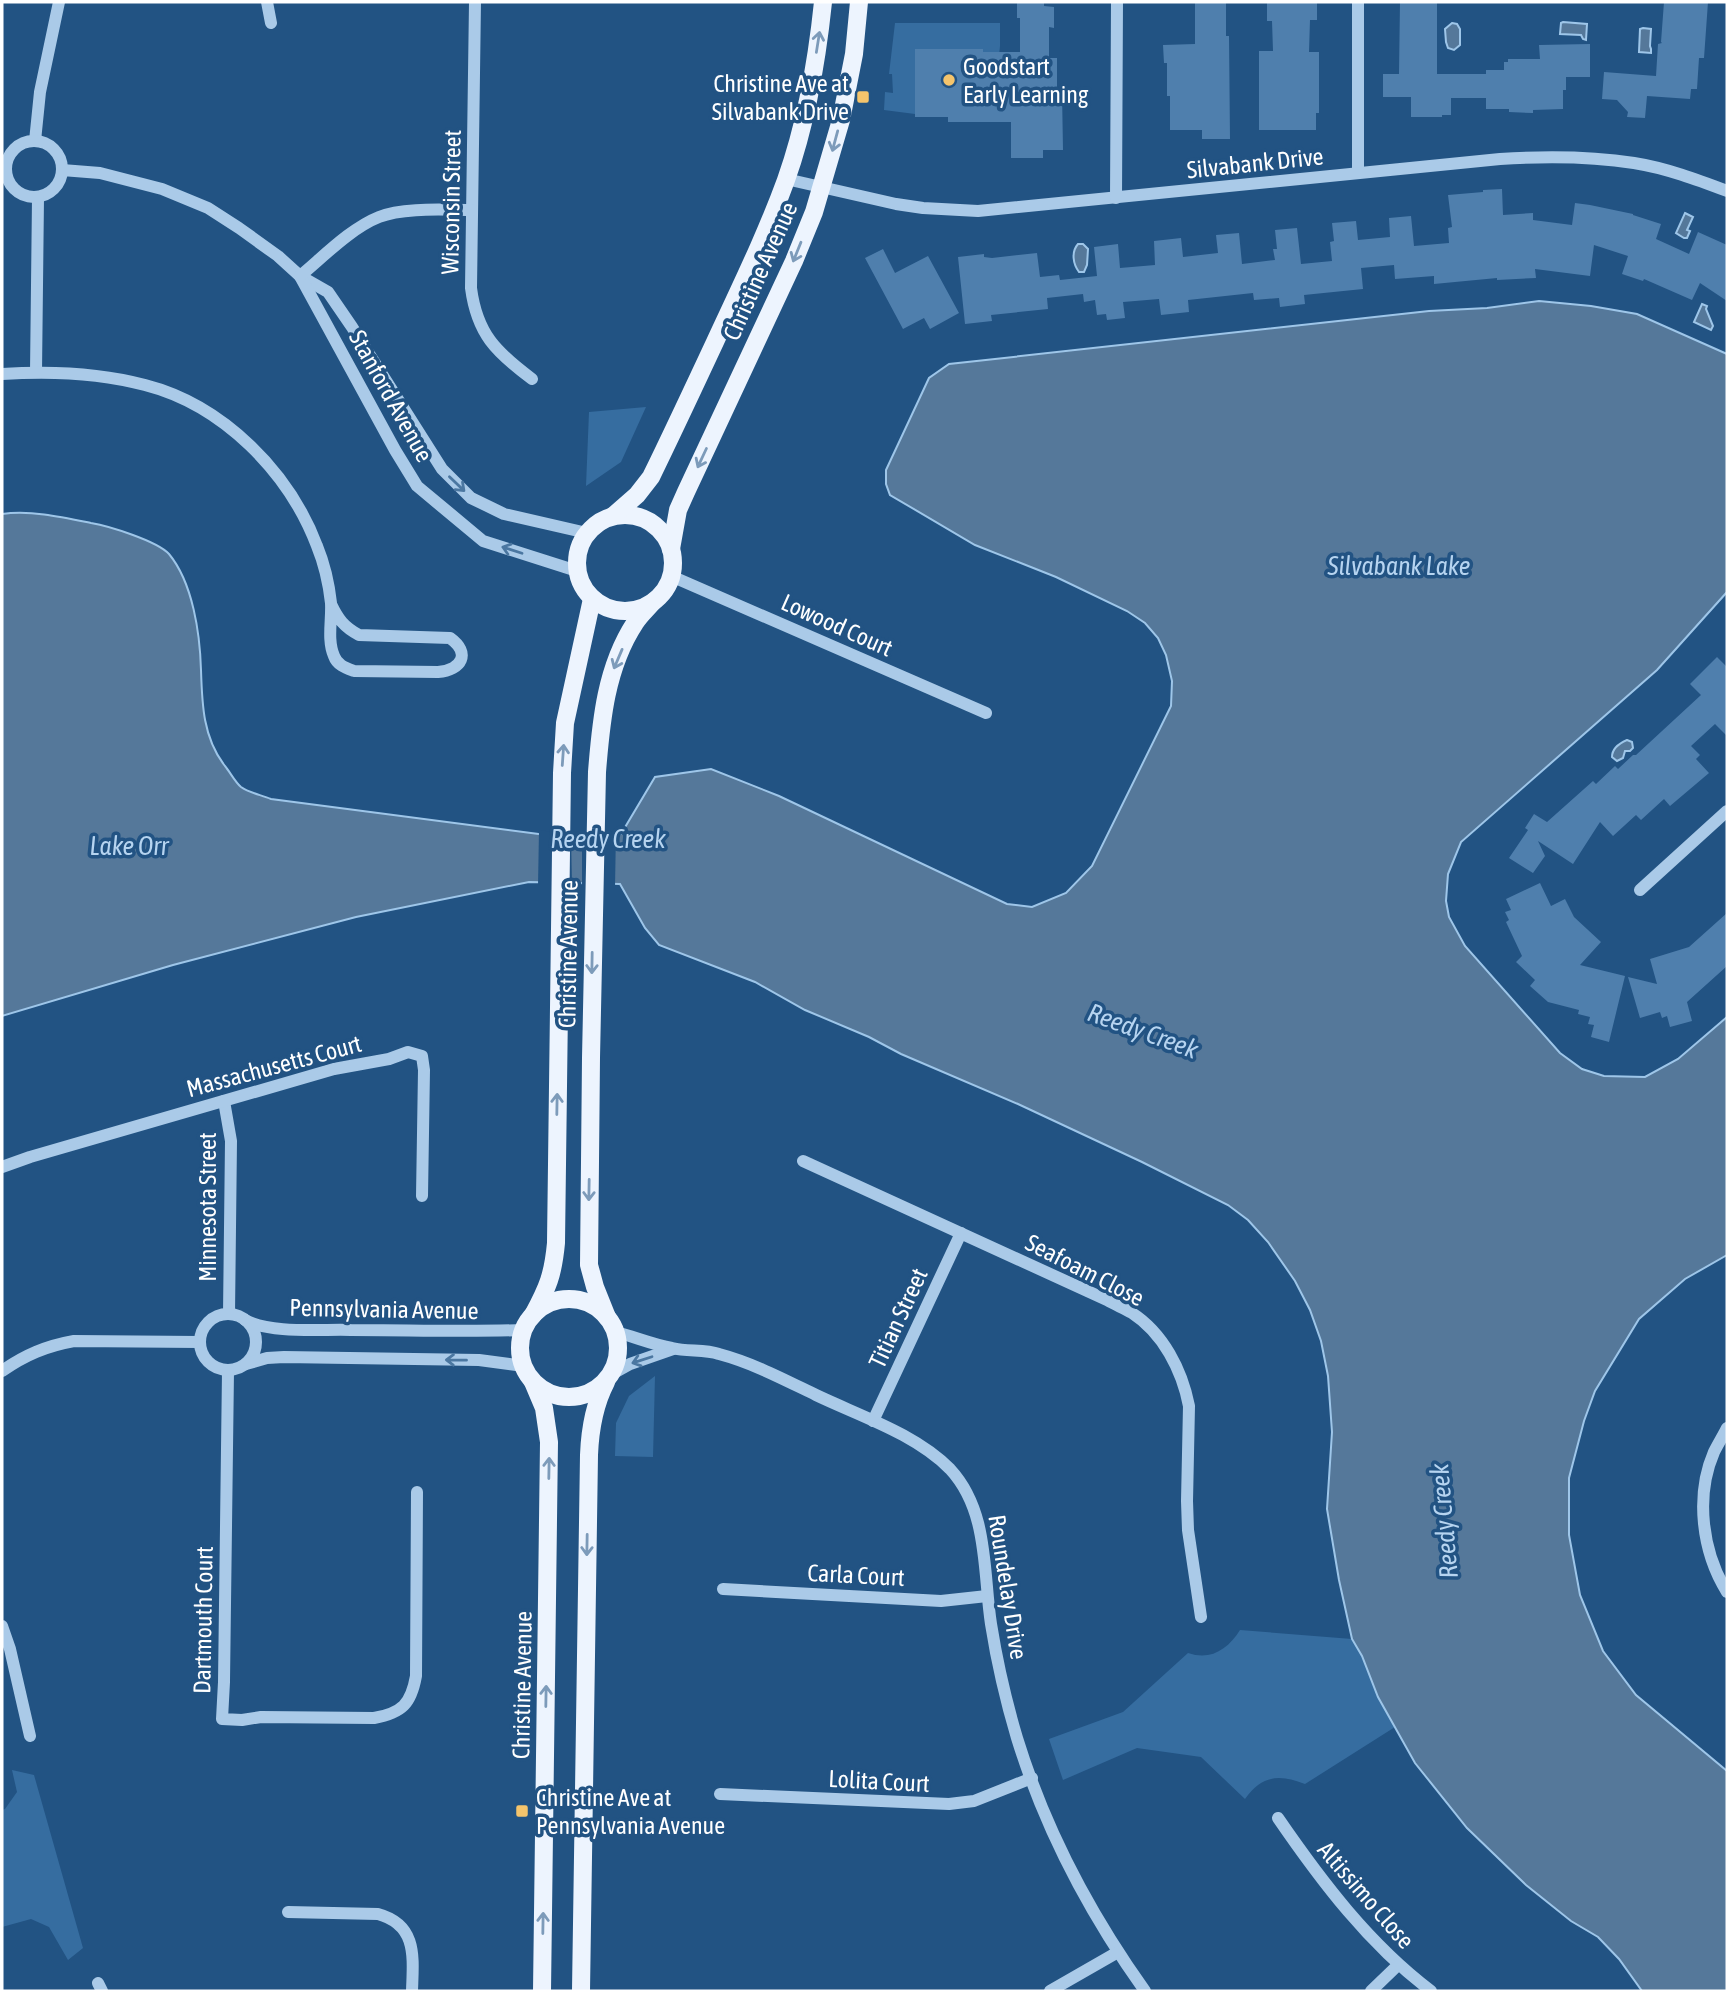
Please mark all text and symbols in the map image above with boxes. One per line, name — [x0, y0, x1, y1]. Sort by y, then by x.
one-way arrow — [812, 31, 825, 54]
place label: Goodstart Early Learning — [963, 53, 1089, 108]
place label: Christine Ave at Silvabank Drive — [712, 70, 849, 125]
marker: Goodstart Early Learning — [941, 72, 957, 88]
marker: Christine Ave at Silvabank Drive — [855, 89, 871, 105]
street label: Wisconsin Street — [436, 129, 466, 275]
one-way arrow — [828, 129, 841, 152]
street label: Silvabank Drive — [1185, 142, 1325, 184]
street label: Christine Avenue — [718, 198, 802, 344]
one-way arrow — [790, 241, 803, 262]
street label: Stanford Avenue — [344, 326, 438, 466]
one-way arrow — [695, 447, 708, 468]
one-way arrow — [448, 476, 465, 493]
one-way arrow — [501, 543, 523, 556]
water label: Silvabank Lake — [1327, 551, 1470, 581]
street label: Lowood Court — [777, 588, 897, 662]
one-way arrow — [611, 648, 624, 669]
one-way arrow — [556, 744, 569, 767]
water label: Reedy Creek — [550, 824, 666, 854]
water label: Lake Orr — [90, 831, 170, 861]
street label: Christine Avenue — [553, 880, 583, 1028]
one-way arrow — [586, 951, 599, 974]
water label: Reedy Creek — [1084, 997, 1203, 1065]
street label: Massachusetts Court — [184, 1030, 364, 1102]
one-way arrow — [550, 1093, 564, 1116]
street label: Minnesota Street — [194, 1132, 221, 1282]
one-way arrow — [582, 1179, 596, 1202]
street label: Seafoam Close — [1021, 1229, 1149, 1311]
street label: Titian Street — [863, 1264, 933, 1372]
street label: Pennsylvania Avenue — [289, 1294, 479, 1324]
one-way arrow — [444, 1353, 467, 1367]
one-way arrow — [631, 1355, 653, 1367]
one-way arrow — [542, 1457, 555, 1480]
water label: Reedy Creek — [1424, 1462, 1464, 1580]
street label: Roundelay Drive — [983, 1513, 1033, 1661]
one-way arrow — [580, 1534, 594, 1557]
street label: Dartmouth Court — [188, 1546, 218, 1694]
street label: Carla Court — [807, 1559, 905, 1591]
street label: Christine Avenue — [507, 1611, 537, 1759]
one-way arrow — [539, 1684, 553, 1707]
street label: Lolita Court — [828, 1765, 930, 1797]
place label: Christine Ave at Pennsylvania Avenue — [536, 1784, 725, 1839]
marker: Christine Ave at Pennsylvania Avenue — [514, 1803, 530, 1819]
street label: Altissimo Close — [1312, 1836, 1420, 1954]
one-way arrow — [536, 1912, 550, 1935]

